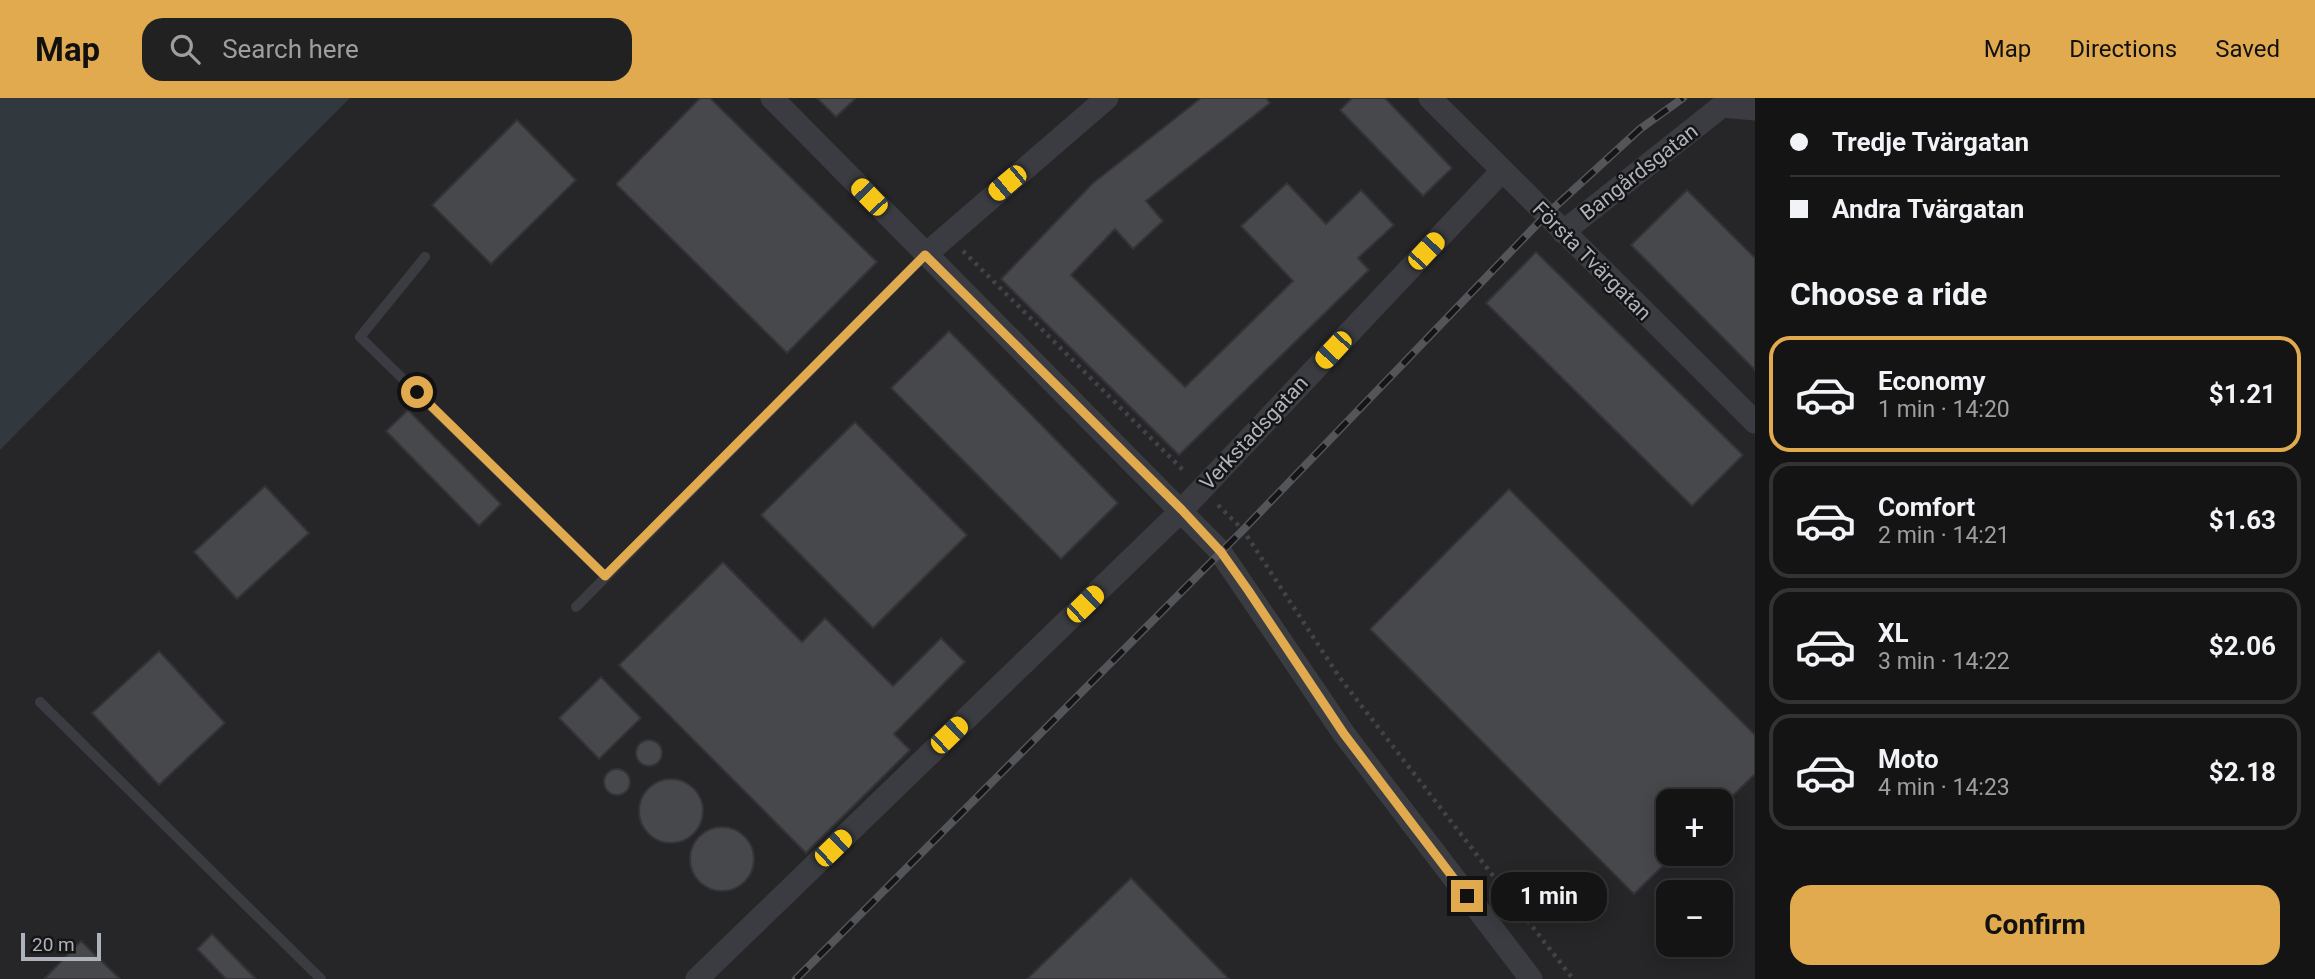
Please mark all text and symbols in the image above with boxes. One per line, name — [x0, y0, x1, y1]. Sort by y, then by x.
search box — [142, 18, 632, 81]
text: Map — [35, 30, 100, 69]
icon: search — [166, 30, 204, 68]
text: Search here — [222, 34, 359, 64]
text: Map — [1984, 35, 2031, 63]
text: Directions — [2069, 35, 2177, 63]
text: Saved — [2215, 35, 2280, 63]
street label: Bangårdsgatan — [1576, 119, 1702, 225]
text: Tredje Tvärgatan — [1832, 127, 2029, 157]
car — [985, 161, 1030, 205]
car — [847, 175, 892, 219]
text: Andra Tvärgatan — [1832, 194, 2024, 224]
street label: Första Tvärgatan — [1528, 197, 1656, 325]
car — [1404, 228, 1449, 274]
text: Choose a ride — [1790, 275, 1987, 313]
car — [1311, 327, 1356, 373]
icon: car — [1794, 363, 1857, 426]
text: Economy — [1878, 366, 1985, 396]
street label: Verkstadsgatan — [1195, 371, 1313, 495]
route start — [401, 376, 433, 408]
text: $1.21 — [2209, 379, 2276, 409]
text: 1 min · 14:20 — [1878, 396, 2010, 423]
icon: car — [1794, 489, 1857, 552]
text: Comfort — [1878, 492, 1975, 522]
text: $1.63 — [2209, 505, 2276, 535]
text: 2 min · 14:21 — [1878, 522, 2010, 549]
car — [1063, 582, 1108, 626]
icon: car — [1794, 615, 1857, 678]
text: XL — [1878, 618, 1909, 648]
text: $2.06 — [2209, 631, 2276, 661]
text: 3 min · 14:22 — [1878, 648, 2010, 675]
car — [927, 713, 972, 757]
icon: car — [1794, 741, 1857, 804]
text: Moto — [1878, 744, 1939, 774]
text: $2.18 — [2209, 757, 2276, 787]
text: 4 min · 14:23 — [1878, 774, 2010, 801]
map controls — [1656, 789, 1733, 957]
button: + — [1656, 789, 1733, 866]
car — [811, 826, 856, 870]
callout: 1 min — [1492, 872, 1607, 920]
route end — [1451, 880, 1483, 912]
button: − — [1656, 880, 1733, 957]
text: 1 min — [1520, 883, 1578, 910]
button: Confirm — [1790, 885, 2280, 965]
scale bar — [21, 930, 102, 962]
text: 20 m — [32, 933, 75, 956]

